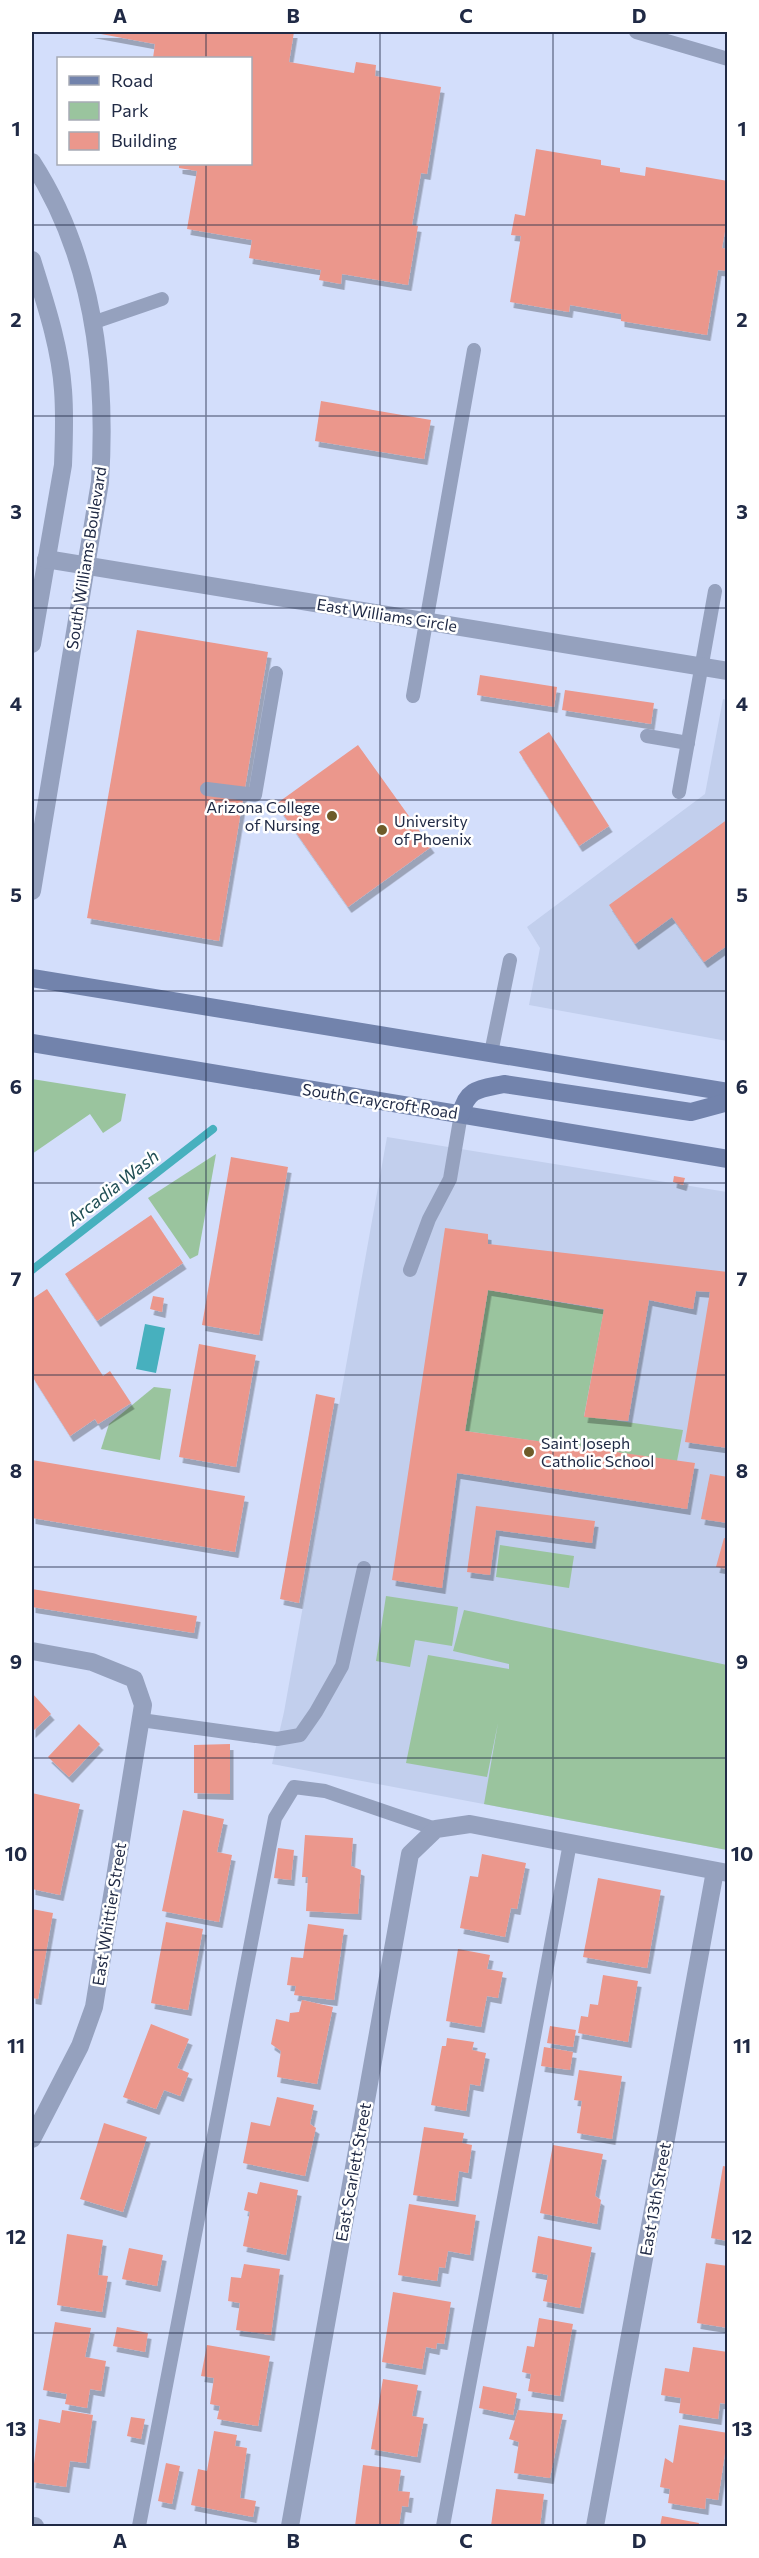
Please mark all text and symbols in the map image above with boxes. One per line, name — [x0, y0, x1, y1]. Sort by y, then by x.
text: A — [113, 3, 127, 27]
text: B — [286, 3, 300, 27]
text: C — [459, 3, 473, 27]
text: D — [632, 3, 646, 27]
legend — [57, 57, 252, 165]
text: Road — [111, 69, 153, 91]
text: Park — [111, 99, 149, 121]
text: 1 — [11, 116, 21, 140]
text: 1 — [737, 116, 747, 140]
text: Building — [111, 129, 177, 151]
text: 2 — [10, 307, 22, 331]
text: 2 — [736, 307, 748, 331]
street label: South Williams Boulevard — [62, 465, 109, 651]
text: 3 — [10, 499, 22, 523]
text: 3 — [736, 499, 748, 523]
street label: East Williams Circle — [316, 594, 459, 635]
text: 4 — [10, 691, 22, 715]
text: 4 — [736, 691, 748, 715]
place label: Arizona College of Nursing — [206, 797, 320, 834]
marker: Arizona College of Nursing — [325, 809, 339, 823]
place label: University of Phoenix — [394, 811, 472, 848]
marker: University of Phoenix — [375, 823, 389, 837]
text: 5 — [10, 882, 22, 906]
text: 5 — [736, 882, 748, 906]
text: 6 — [10, 1074, 22, 1098]
text: 6 — [736, 1074, 748, 1098]
street label: South Craycroft Road — [301, 1079, 459, 1122]
water label: Arcadia Wash — [61, 1144, 163, 1231]
text: 7 — [11, 1266, 22, 1290]
text: 7 — [737, 1266, 748, 1290]
place label: Saint Joseph Catholic School — [541, 1433, 654, 1470]
marker: Saint Joseph Catholic School — [522, 1445, 536, 1459]
text: 8 — [10, 1458, 22, 1482]
text: 8 — [736, 1458, 748, 1482]
text: 9 — [10, 1649, 22, 1673]
text: 9 — [736, 1649, 748, 1673]
text: 10 — [5, 1841, 27, 1865]
street label: East Whittier Street — [88, 1841, 129, 1987]
text: 10 — [731, 1841, 753, 1865]
text: 11 — [7, 2033, 25, 2057]
text: 11 — [733, 2033, 751, 2057]
street label: East Scarlett Street — [331, 2101, 374, 2243]
street label: East 13th Street — [635, 2140, 674, 2257]
text: 12 — [6, 2224, 26, 2248]
text: 12 — [732, 2224, 752, 2248]
text: 13 — [6, 2416, 26, 2440]
text: 13 — [732, 2416, 752, 2440]
text: A — [113, 2528, 127, 2552]
text: B — [286, 2528, 300, 2552]
text: C — [459, 2528, 473, 2552]
text: D — [632, 2528, 646, 2552]

